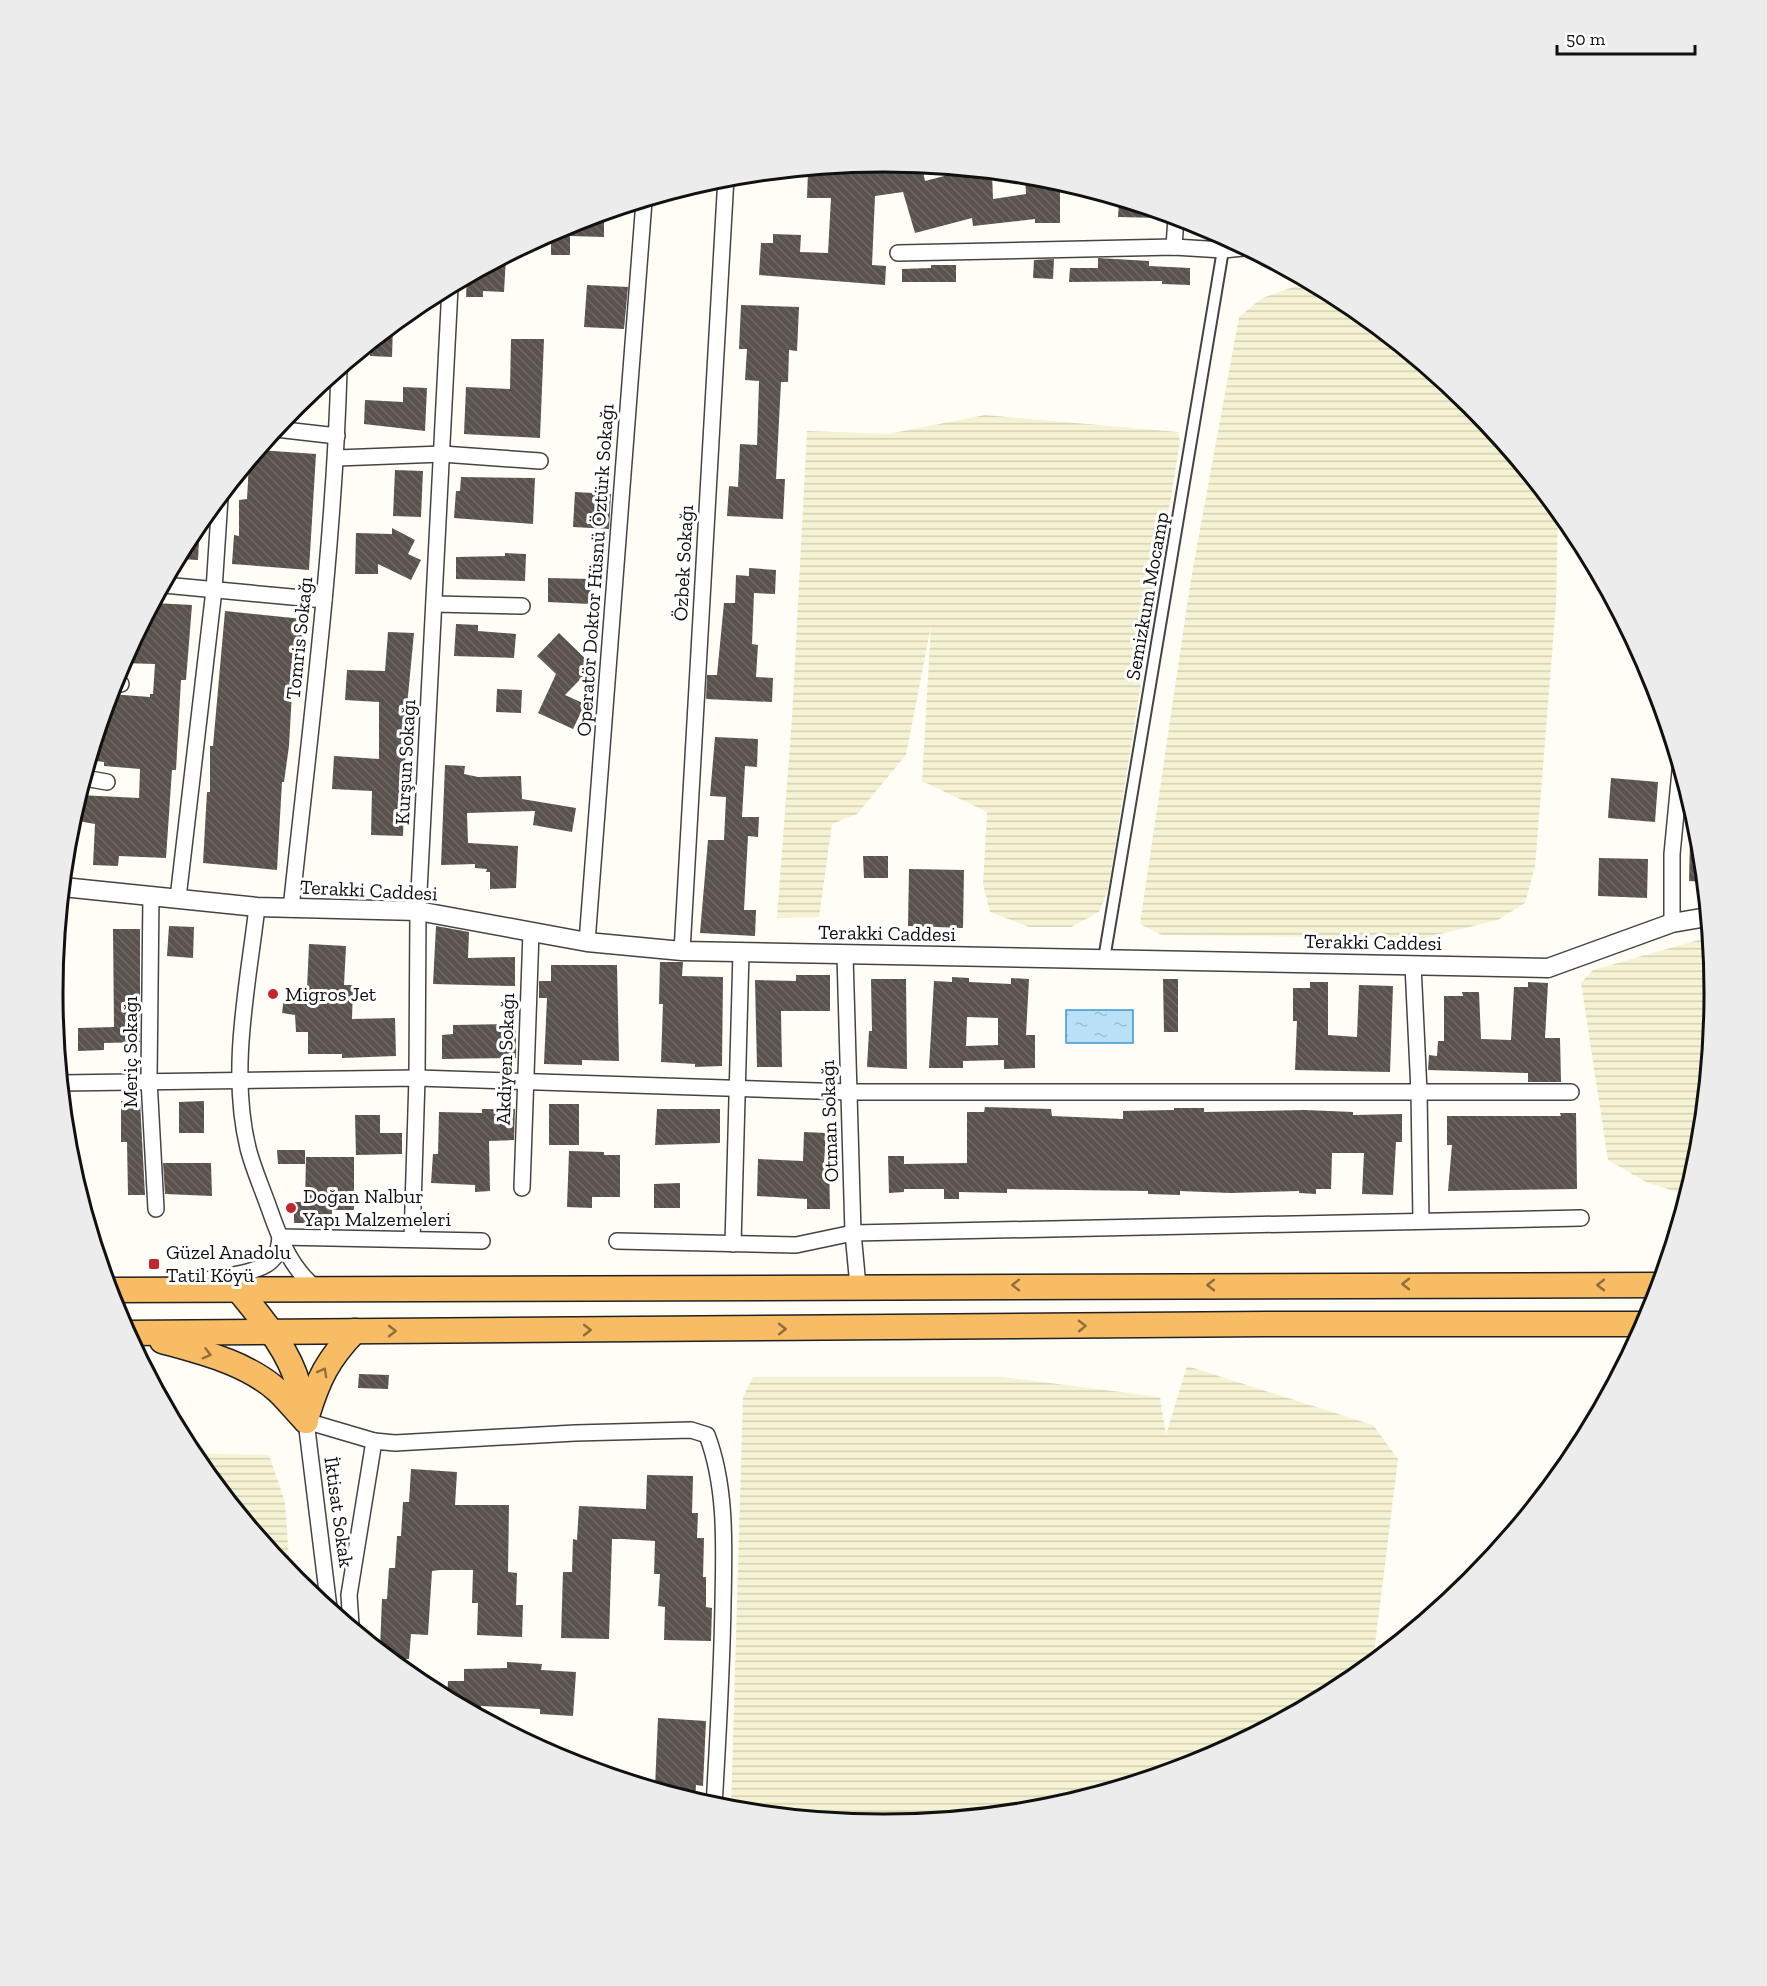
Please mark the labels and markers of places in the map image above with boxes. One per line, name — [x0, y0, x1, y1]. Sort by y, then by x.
place label: Migros Jet — [285, 982, 377, 1006]
marker: Migros Jet — [266, 987, 280, 1001]
place label: Doğan Nalbur Yapı Malzemeleri — [302, 1184, 452, 1231]
marker: Doğan Nalbur Yapı Malzemeleri — [284, 1201, 298, 1215]
place label: Güzel Anadolu Tatil Köyü — [166, 1240, 291, 1287]
marker: Güzel Anadolu Tatil Köyü — [147, 1257, 161, 1271]

